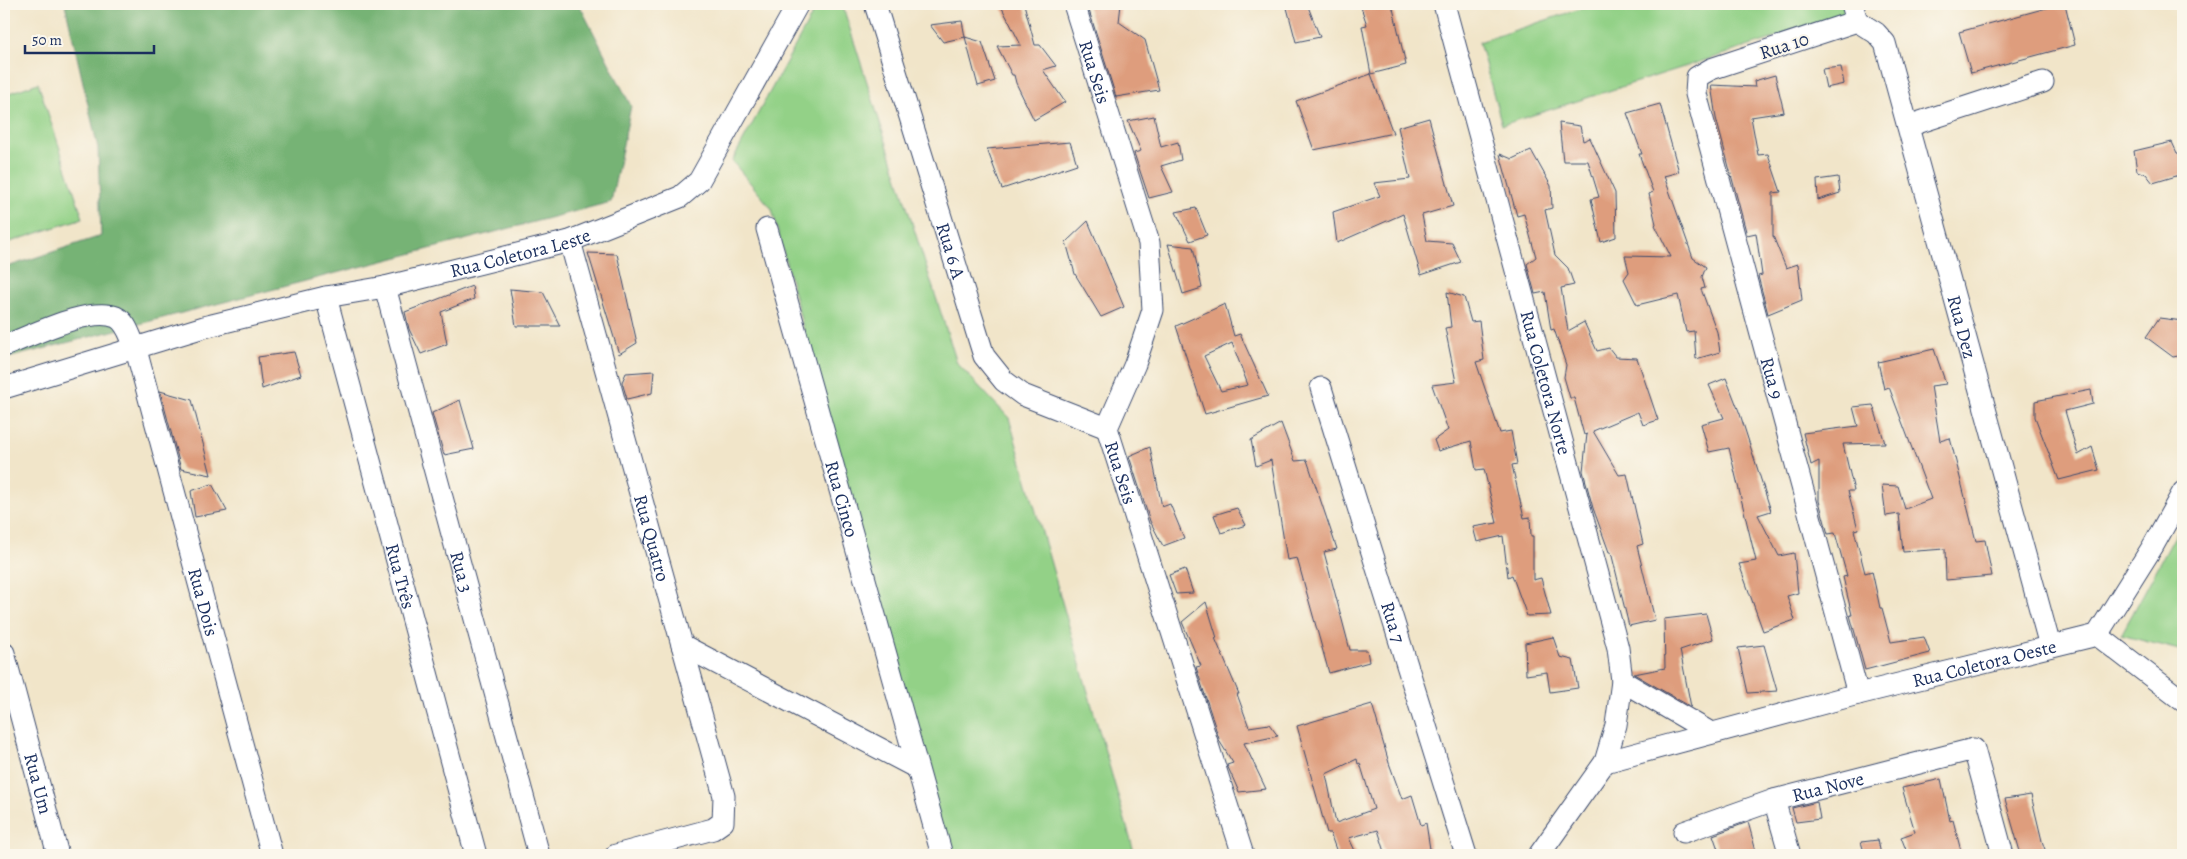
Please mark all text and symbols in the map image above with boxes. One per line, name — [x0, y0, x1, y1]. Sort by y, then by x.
scale bar — [25, 22, 154, 54]
street label: Rua 10 — [1756, 26, 1812, 66]
text: 50 m — [32, 30, 62, 50]
street label: Rua Seis — [1072, 37, 1116, 107]
street label: Rua 6 A — [929, 219, 972, 283]
street label: Rua Coletora Leste — [447, 222, 595, 284]
street label: Rua Dez — [1941, 292, 1983, 361]
street label: Rua Coletora Norte — [1513, 308, 1577, 458]
street label: Rua 9 — [1754, 354, 1790, 402]
street label: Rua Seis — [1098, 438, 1142, 508]
street label: Rua Cinco — [818, 458, 865, 540]
street label: Rua Quatro — [627, 492, 676, 584]
street label: Rua Três — [379, 541, 421, 612]
street label: Rua 3 — [443, 548, 479, 596]
street label: Rua Dois — [181, 565, 225, 639]
street label: Rua 7 — [1374, 598, 1411, 646]
street label: Rua Coletora Oeste — [1910, 633, 2059, 694]
street label: Rua Um — [17, 750, 59, 817]
street label: Rua Nove — [1789, 766, 1867, 809]

